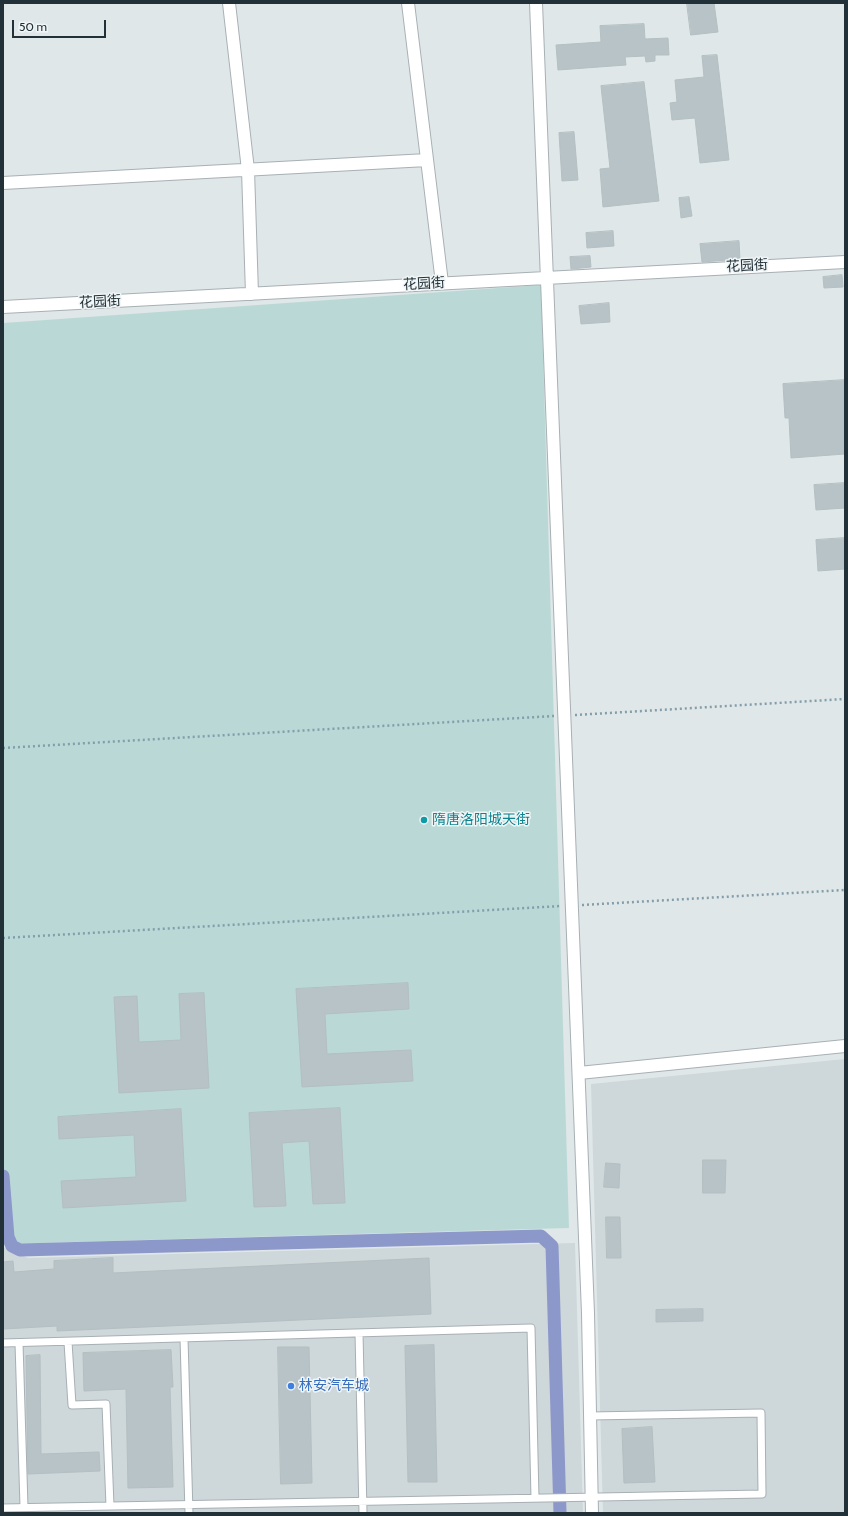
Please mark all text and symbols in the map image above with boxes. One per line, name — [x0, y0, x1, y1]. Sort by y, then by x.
scale bar — [14, 12, 108, 38]
text: 50 m — [19, 19, 47, 34]
street label: 花园街 — [726, 257, 768, 275]
street label: 花园街 — [403, 275, 445, 293]
street label: 花园街 — [79, 293, 121, 311]
place label: 隋唐洛阳城天街 — [432, 812, 530, 828]
marker: 隋唐洛阳城天街 — [419, 815, 429, 825]
place label: 林安汽车城 — [299, 1378, 369, 1394]
marker: 林安汽车城 — [286, 1381, 296, 1391]

